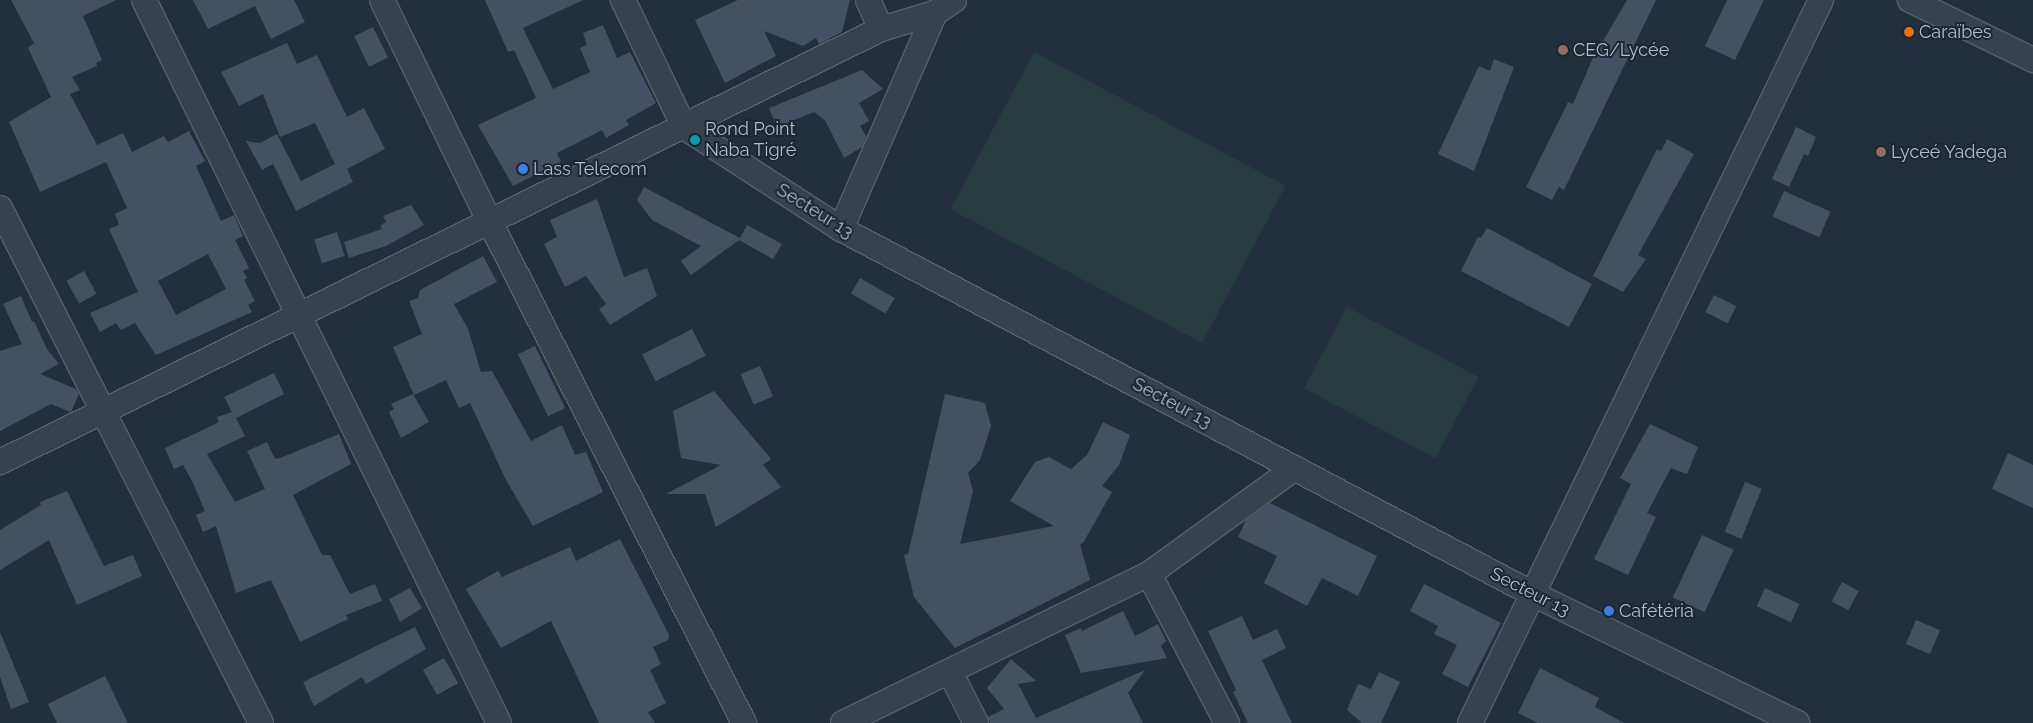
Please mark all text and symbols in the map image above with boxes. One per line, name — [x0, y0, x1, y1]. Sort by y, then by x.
place label: Caraïbes — [1919, 21, 1992, 43]
marker: Caraïbes — [1903, 26, 1915, 38]
place label: CEG/Lycée — [1573, 39, 1669, 61]
marker: CEG/Lycée — [1557, 44, 1569, 56]
place label: Rond Point Naba Tigré — [705, 119, 797, 162]
marker: Rond Point Naba Tigré — [689, 134, 701, 146]
place label: Lyceé Yadega — [1891, 141, 2008, 163]
marker: Lyceé Yadega — [1875, 146, 1887, 158]
place label: Lass Telecom — [533, 158, 647, 180]
marker: Lass Telecom — [517, 163, 529, 175]
street label: Secteur 13 — [773, 179, 857, 243]
street label: Secteur 13 — [1129, 373, 1215, 433]
street label: Secteur 13 — [1486, 563, 1574, 621]
place label: Cafétéria — [1619, 600, 1694, 622]
marker: Cafétéria — [1603, 605, 1615, 617]

